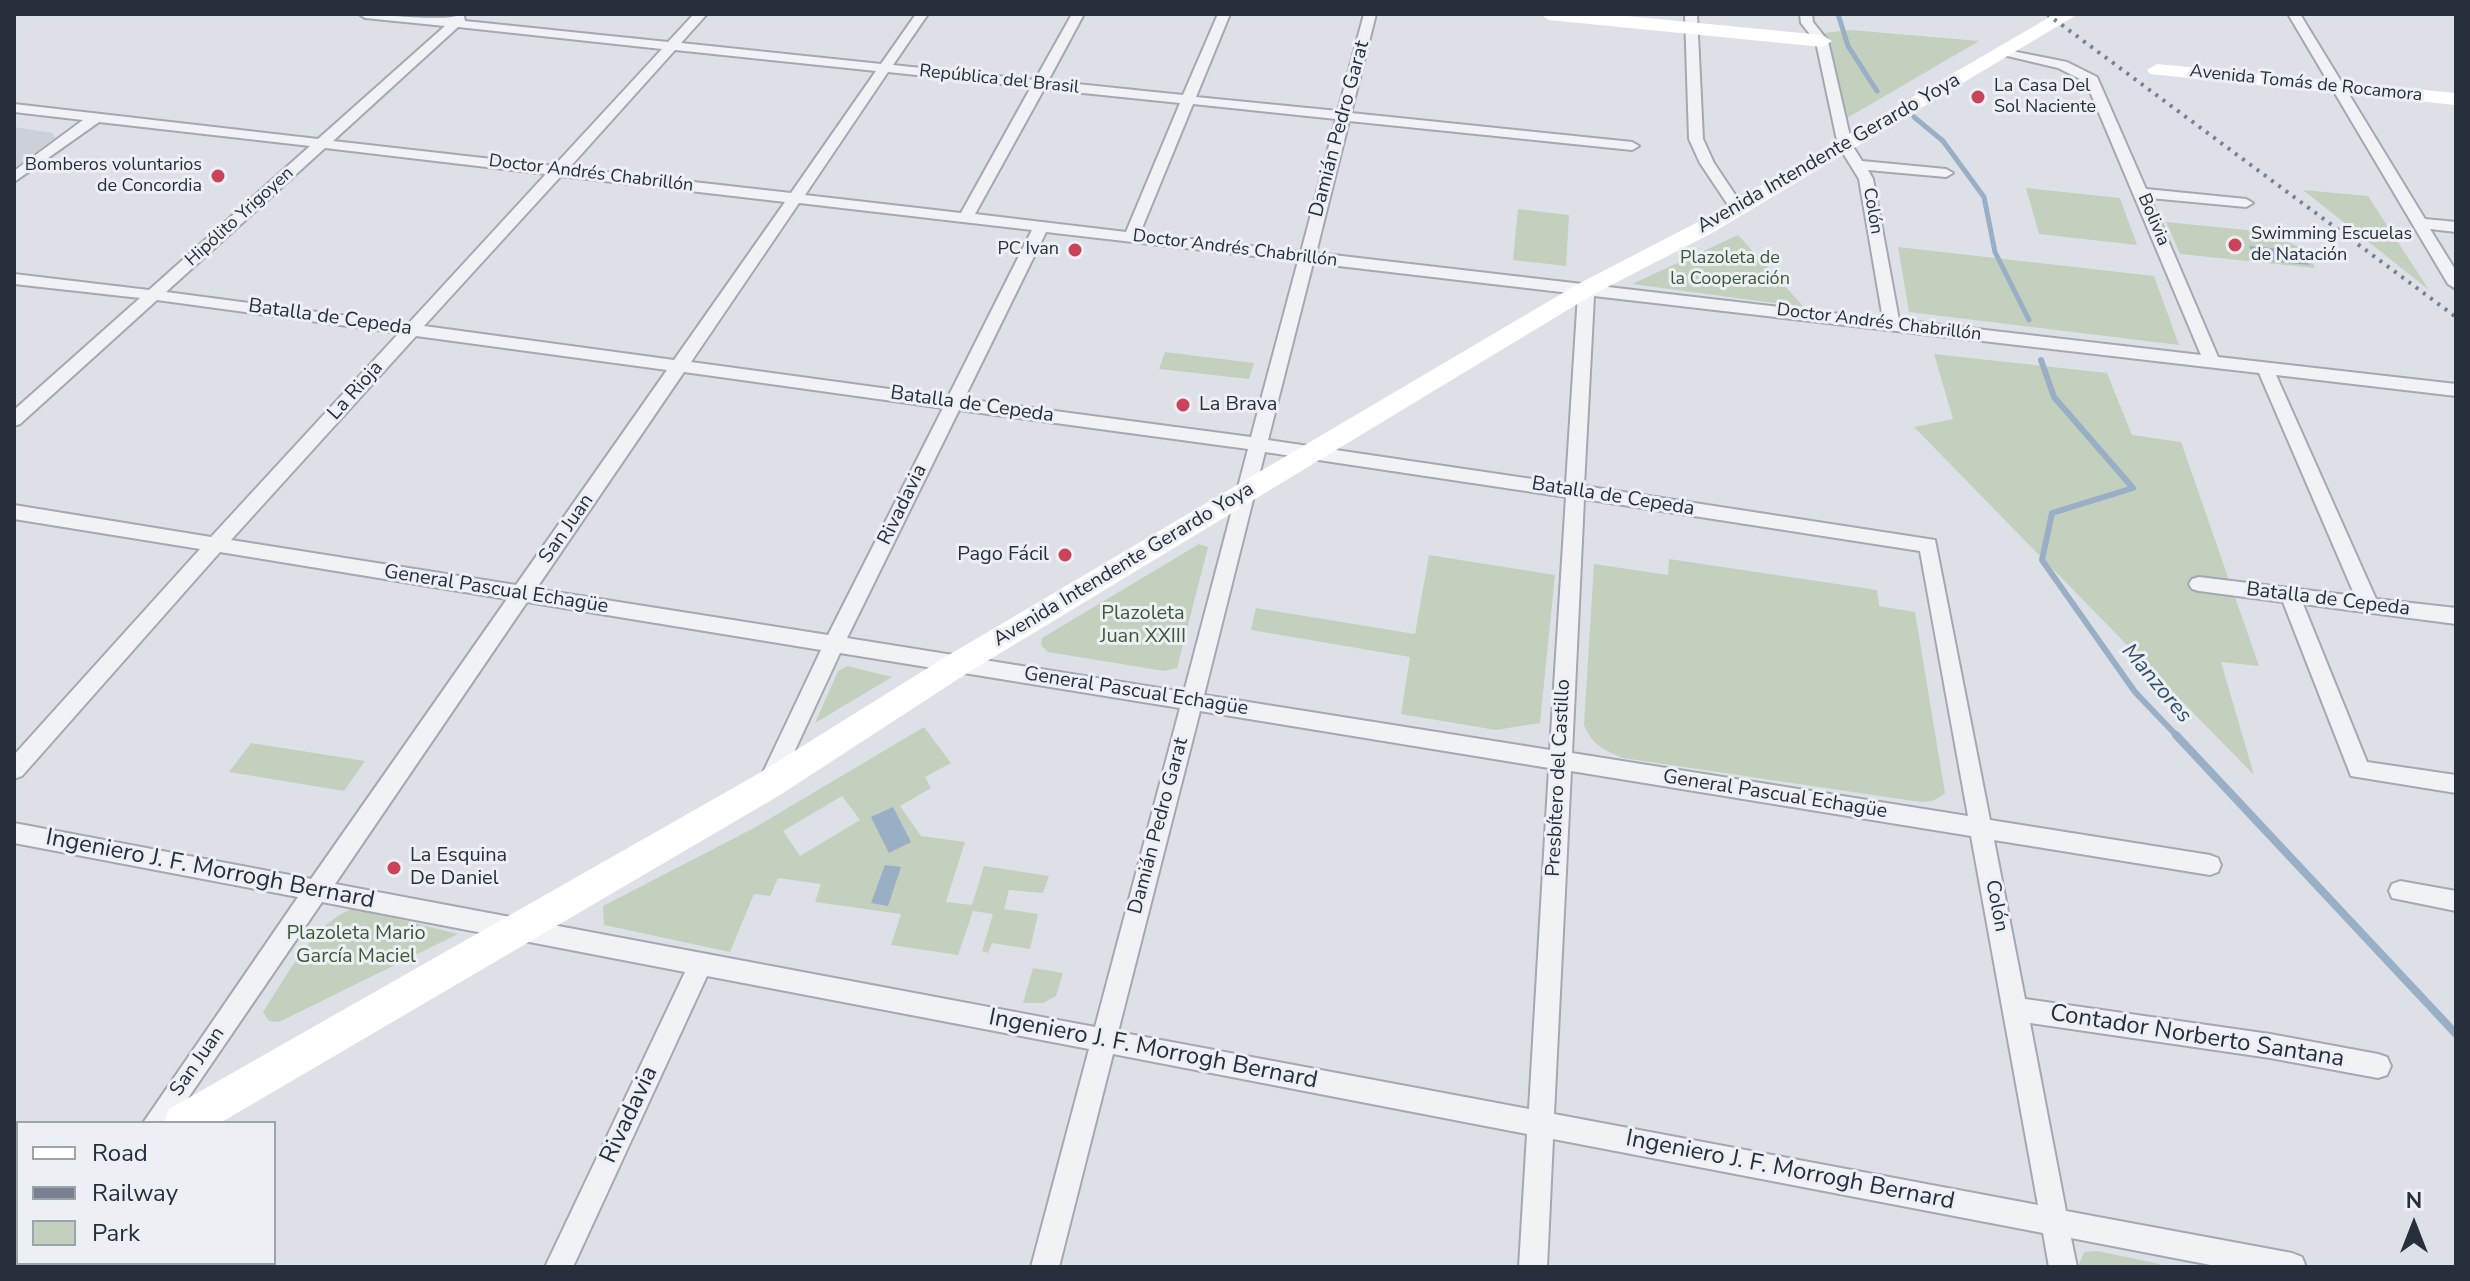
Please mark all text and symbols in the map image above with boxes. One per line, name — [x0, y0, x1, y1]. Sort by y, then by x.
street label: Damián Pedro Garat — [1305, 38, 1375, 220]
street label: República del Brasil — [918, 61, 1080, 99]
street label: Avenida Tomás de Rocamora — [2189, 61, 2423, 107]
street label: Avenida Intendente Gerardo Yoya — [1693, 69, 1965, 239]
place label: La Casa Del Sol Naciente — [1994, 76, 2096, 118]
marker: La Casa Del Sol Naciente — [1969, 88, 1987, 106]
street label: Doctor Andrés Chabrillón — [488, 151, 694, 197]
place label: Bomberos voluntarios de Concordia — [25, 155, 202, 198]
street label: Hipólito Yrigoyen — [181, 163, 299, 271]
marker: Bomberos voluntarios de Concordia — [209, 167, 227, 185]
street label: Colón — [1857, 186, 1887, 236]
street label: Bolivia — [2132, 191, 2174, 249]
place label: Swimming Escuelas de Natación — [2251, 224, 2412, 266]
street label: Doctor Andrés Chabrillón — [1132, 226, 1338, 272]
marker: Swimming Escuelas de Natación — [2226, 236, 2244, 254]
place label: PC Ivan — [998, 239, 1059, 261]
marker: PC Ivan — [1066, 241, 1084, 259]
park label: Plazoleta de la Cooperación — [1670, 248, 1790, 290]
street label: Batalla de Cepeda — [247, 295, 413, 341]
street label: Doctor Andrés Chabrillón — [1776, 300, 1982, 346]
street label: La Rioja — [323, 357, 389, 425]
street label: Batalla de Cepeda — [889, 382, 1055, 428]
place label: La Brava — [1199, 393, 1277, 417]
marker: La Brava — [1174, 396, 1192, 414]
street label: Rivadavia — [873, 461, 933, 549]
street label: Batalla de Cepeda — [1530, 472, 1696, 522]
street label: Avenida Intendente Gerardo Yoya — [989, 478, 1259, 652]
street label: San Juan — [534, 490, 600, 568]
place label: Pago Fácil — [957, 543, 1049, 567]
marker: Pago Fácil — [1056, 546, 1074, 564]
street label: General Pascual Echagüe — [382, 560, 610, 620]
street label: Batalla de Cepeda — [2245, 578, 2411, 622]
park label: Plazoleta Juan XXIII — [1100, 602, 1186, 649]
water label: Manzores — [2115, 639, 2197, 729]
street label: General Pascual Echagüe — [1022, 662, 1250, 722]
street label: Presbítero del Castillo — [1542, 679, 1576, 877]
street label: Damián Pedro Garat — [1124, 735, 1194, 917]
street label: General Pascual Echagüe — [1661, 765, 1889, 825]
street label: Ingeniero J. F. Morrogh Bernard — [43, 824, 377, 916]
place label: La Esquina De Daniel — [410, 844, 507, 891]
marker: La Esquina De Daniel — [385, 859, 403, 877]
street label: Colón — [1979, 878, 2013, 934]
park label: Plazoleta Mario García Maciel — [286, 922, 426, 969]
street label: Contador Norberto Santana — [2048, 1000, 2346, 1074]
street label: Ingeniero J. F. Morrogh Bernard — [986, 1004, 1320, 1096]
street label: San Juan — [165, 1023, 231, 1101]
street label: Rivadavia — [595, 1062, 665, 1168]
legend — [16, 1121, 276, 1265]
street label: Ingeniero J. F. Morrogh Bernard — [1623, 1125, 1957, 1217]
text: Road — [92, 1137, 148, 1169]
text: Railway — [92, 1177, 178, 1209]
north arrow — [2374, 1185, 2454, 1265]
text: N — [2406, 1186, 2422, 1216]
text: Park — [92, 1217, 140, 1249]

